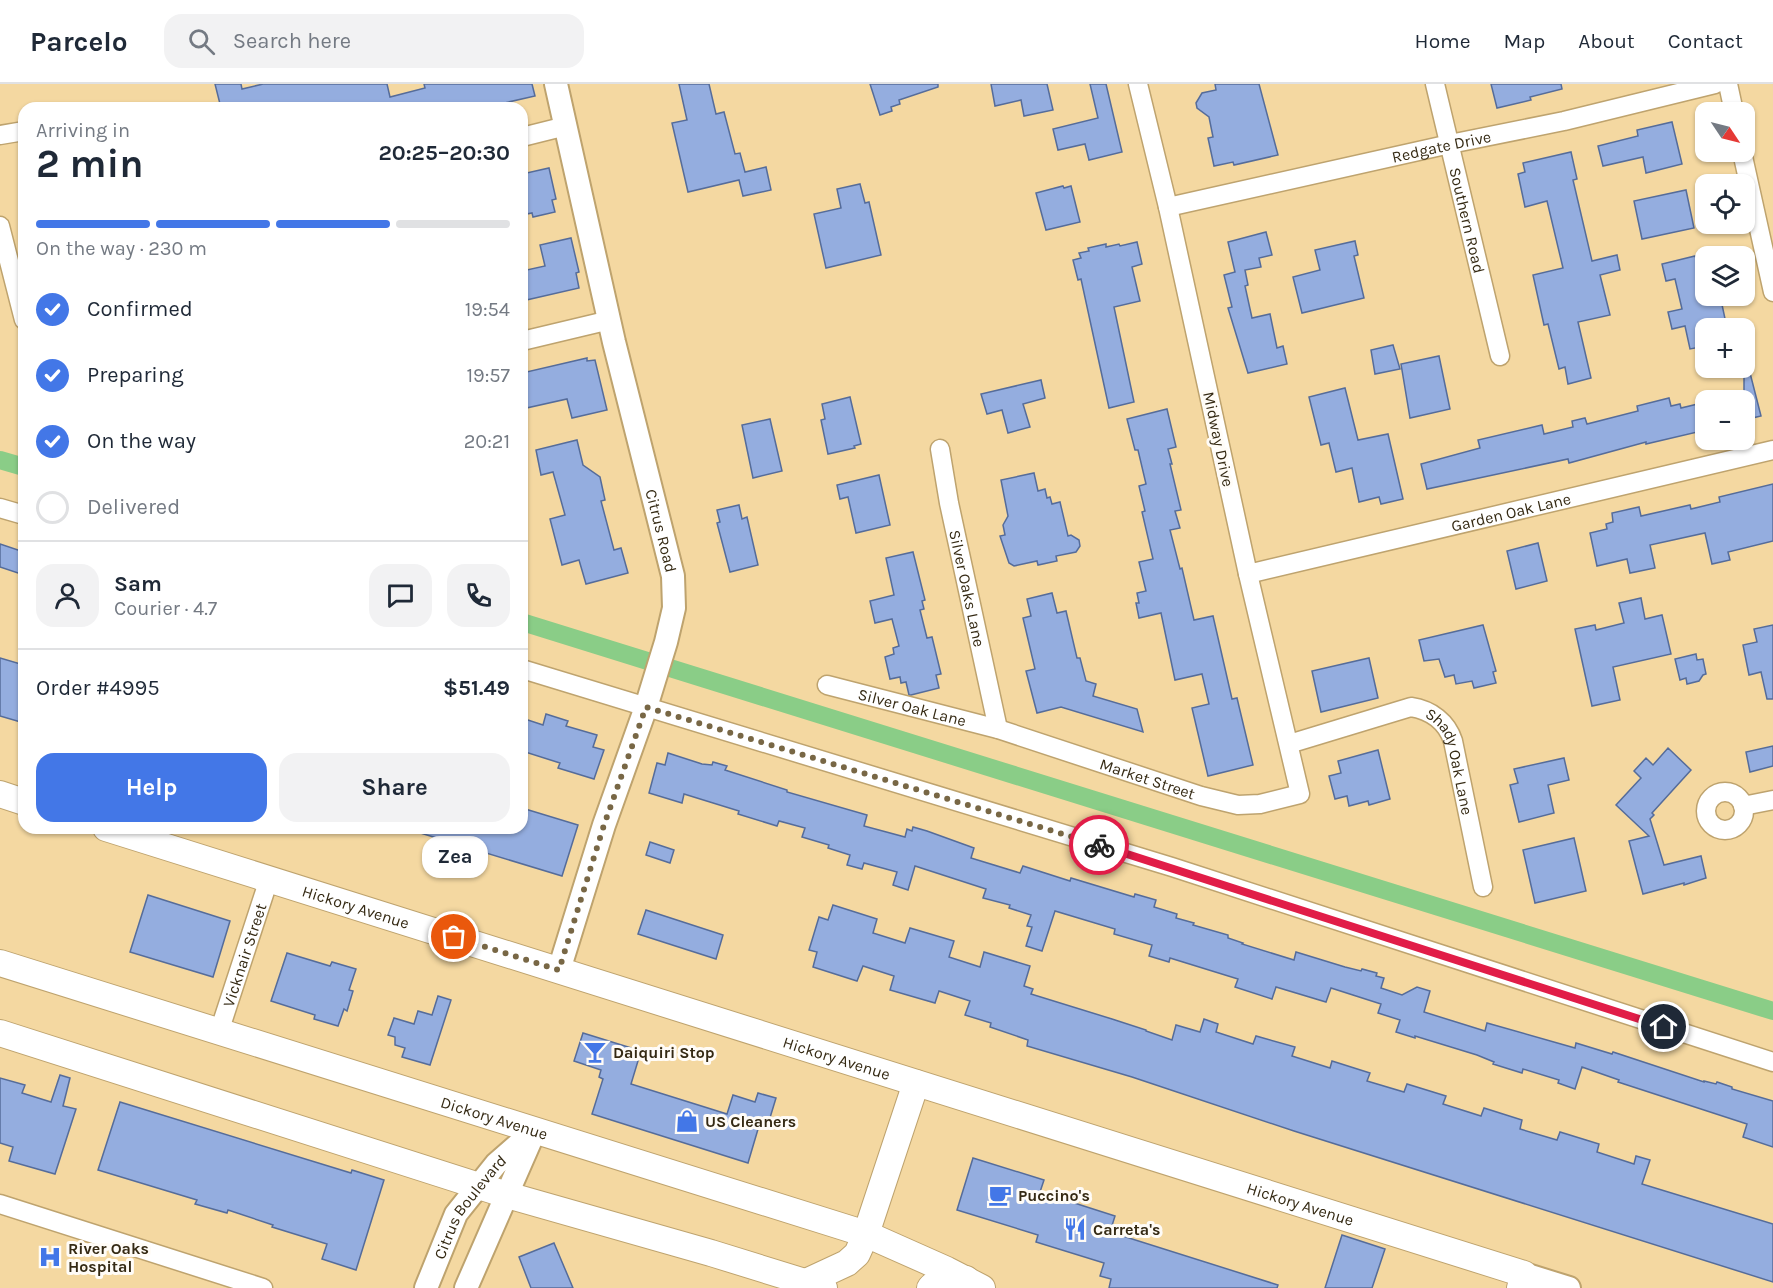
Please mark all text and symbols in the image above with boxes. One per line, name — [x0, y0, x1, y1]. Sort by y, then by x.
search box — [164, 14, 584, 68]
text: Parcelo — [30, 25, 128, 58]
icon: search — [185, 25, 218, 58]
text: Search here — [233, 28, 351, 54]
text: Home — [1415, 29, 1471, 53]
text: Map — [1504, 29, 1545, 53]
text: About — [1578, 29, 1635, 53]
text: Contact — [1668, 29, 1743, 53]
north arrow — [1695, 102, 1755, 162]
map controls — [1695, 102, 1755, 450]
text: Arriving in — [36, 119, 130, 142]
street label: Redgate Drive — [1390, 127, 1493, 167]
text: 20:25–20:30 — [378, 140, 510, 166]
text: 2 min — [36, 141, 144, 187]
street label: Southern Road — [1445, 165, 1489, 275]
button: locate — [1695, 174, 1755, 234]
text: On the way · 230 m — [36, 237, 207, 260]
button: layers — [1695, 246, 1755, 306]
icon: check — [36, 293, 69, 326]
text: Confirmed — [87, 296, 193, 322]
text: 19:54 — [465, 298, 510, 321]
button: + — [1695, 318, 1755, 378]
icon: check — [36, 359, 69, 392]
text: Preparing — [87, 362, 184, 388]
text: 19:57 — [467, 364, 510, 387]
street label: Midway Drive — [1199, 390, 1238, 488]
button: − — [1695, 390, 1755, 450]
icon: check — [36, 425, 69, 458]
text: On the way — [87, 428, 196, 454]
text: 20:21 — [464, 430, 510, 453]
street label: Citrus Road — [641, 487, 681, 574]
street label: Garden Oak Lane — [1449, 489, 1573, 536]
text: Delivered — [87, 494, 180, 520]
street label: Silver Oaks Lane — [945, 528, 989, 649]
button: person — [36, 564, 99, 627]
button: chat — [369, 564, 432, 627]
button: phone — [447, 564, 510, 627]
text: Sam — [114, 571, 162, 597]
text: Courier · 4.7 — [114, 597, 217, 620]
text: Order #4995 — [36, 675, 160, 701]
text: $51.49 — [443, 675, 510, 701]
street label: Silver Oak Lane — [856, 684, 968, 730]
street label: Shady Oak Lane — [1422, 704, 1477, 817]
button: Help — [36, 753, 267, 822]
button: Share — [279, 753, 510, 822]
street label: Market Street — [1097, 754, 1197, 803]
courier — [1069, 815, 1129, 875]
icon: bike — [1083, 829, 1116, 862]
callout: Zea — [421, 835, 487, 877]
text: Zea — [438, 845, 472, 868]
street label: Hickory Avenue — [300, 881, 412, 933]
street label: Vicknair Street — [219, 901, 270, 1009]
pin — [428, 911, 479, 962]
icon: bag — [437, 920, 470, 953]
pin — [1638, 1001, 1689, 1052]
icon: home — [1647, 1010, 1680, 1043]
street label: Hickory Avenue — [781, 1033, 892, 1084]
bar icon: Daiquiri Stop — [582, 1039, 608, 1065]
place label: Daiquiri Stop — [613, 1043, 715, 1062]
street label: Dickory Avenue — [438, 1093, 550, 1144]
shop icon: US Cleaners — [674, 1108, 700, 1134]
place label: US Cleaners — [705, 1112, 796, 1131]
street label: Citrus Boulevard — [430, 1151, 510, 1262]
street label: Hickory Avenue — [1244, 1178, 1356, 1230]
cafe icon: Puccino's — [987, 1182, 1013, 1208]
place label: Puccino's — [1018, 1186, 1090, 1205]
restaurant icon: Carreta's — [1062, 1216, 1088, 1242]
place label: Carreta's — [1093, 1220, 1161, 1239]
place label: River Oaks Hospital — [68, 1239, 149, 1276]
hospital icon: River Oaks Hospital — [37, 1244, 63, 1270]

